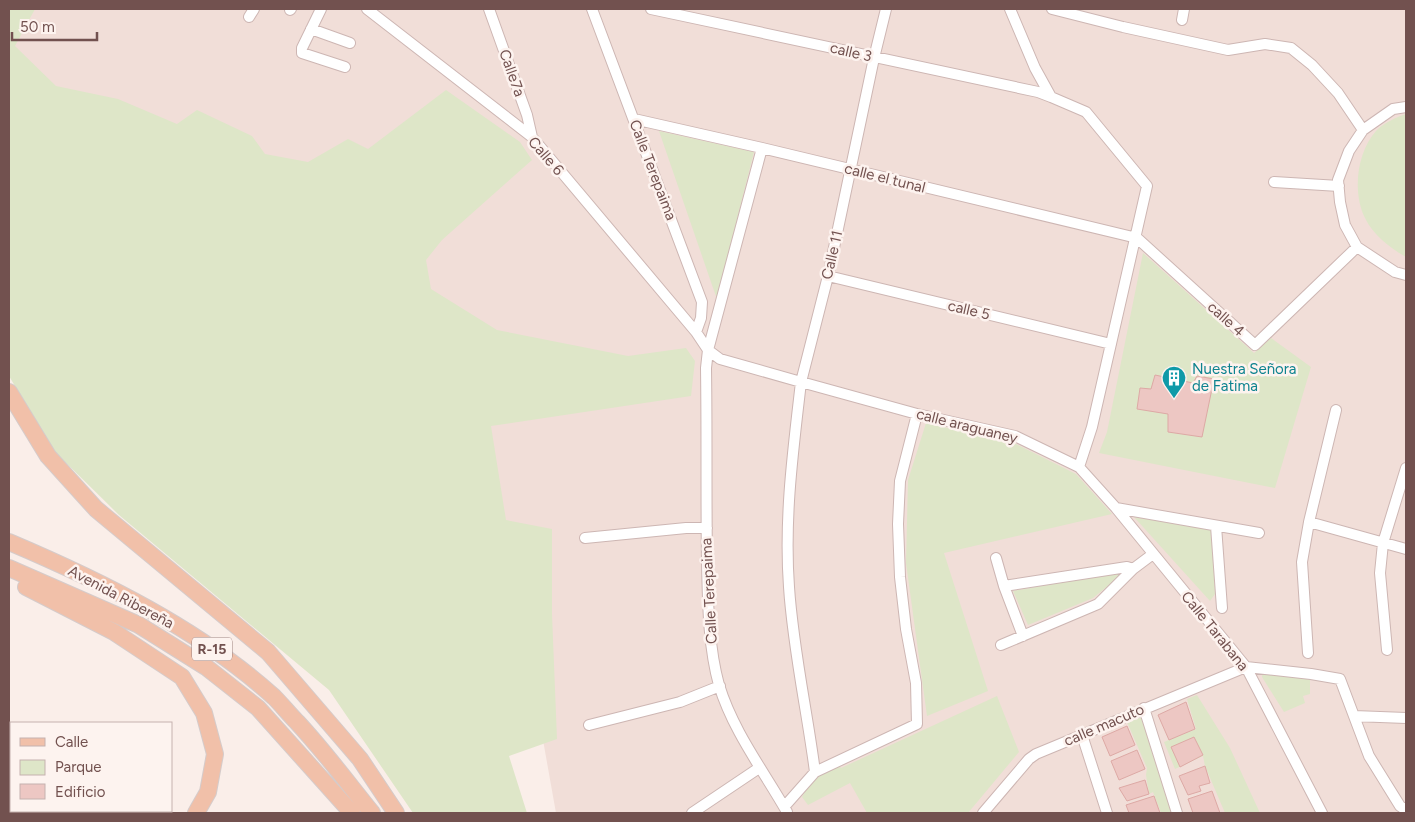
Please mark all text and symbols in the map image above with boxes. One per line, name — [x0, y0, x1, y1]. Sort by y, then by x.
scale bar — [12, 10, 98, 42]
text: 50 m — [20, 18, 55, 36]
street label: calle 3 — [828, 38, 874, 66]
street label: Calle7a — [495, 47, 529, 99]
street label: Calle Terepaima — [626, 117, 680, 223]
street label: Calle 6 — [524, 133, 568, 179]
street label: calle el tunal — [843, 159, 927, 197]
street label: Calle 11 — [818, 229, 846, 281]
street label: calle 5 — [946, 296, 992, 324]
street label: calle 4 — [1204, 298, 1248, 340]
place label: Nuestra Señora de Fatima — [1192, 360, 1296, 395]
building icon: Nuestra Señora de Fatima — [1161, 365, 1187, 399]
street label: calle araguaney — [915, 405, 1020, 447]
street label: Calle Terepaima — [697, 538, 721, 644]
street label: Avenida Ribereña — [65, 562, 177, 632]
street label: Calle Tarabana — [1177, 588, 1253, 674]
road number: R-15 — [192, 638, 232, 661]
street label: calle macuto — [1061, 700, 1147, 750]
legend — [10, 722, 172, 812]
text: Calle — [55, 733, 88, 751]
text: Parque — [55, 758, 102, 776]
text: Edificio — [55, 783, 106, 801]

